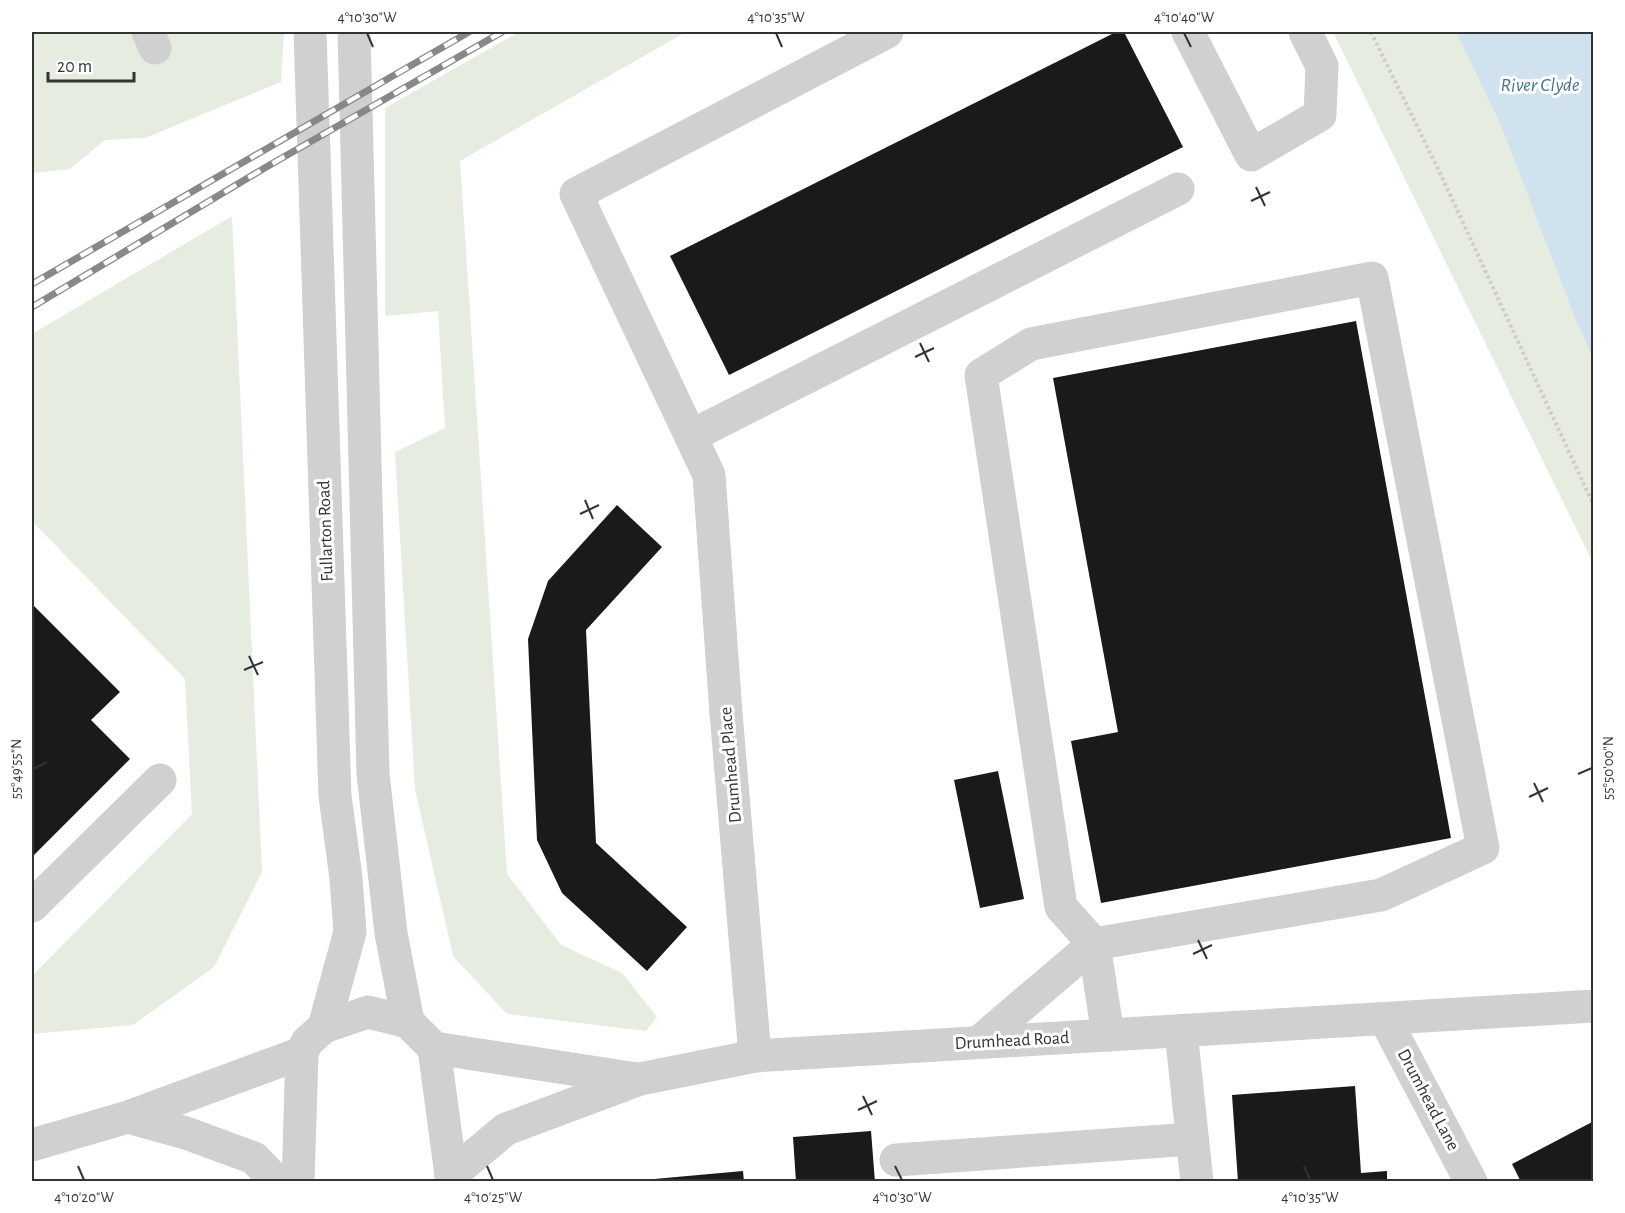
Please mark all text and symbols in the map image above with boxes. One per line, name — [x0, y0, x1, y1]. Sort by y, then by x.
text: 4°10'30"W — [337, 10, 397, 25]
text: 4°10'35"W — [747, 10, 805, 25]
text: 4°10'40"W — [1154, 10, 1215, 25]
scale bar — [48, 45, 134, 83]
text: 20 m — [57, 58, 92, 76]
water label: River Clyde — [1501, 75, 1580, 95]
street label: Fullarton Road — [315, 480, 337, 582]
street label: Drumhead Place — [717, 706, 745, 824]
text: 55°50'00"N — [1601, 736, 1616, 800]
text: 55°49'55"N — [9, 739, 24, 799]
street label: Drumhead Road — [954, 1029, 1070, 1053]
street label: Drumhead Lane — [1394, 1046, 1462, 1154]
text: 4°10'20"W — [54, 1190, 114, 1205]
text: 4°10'25"W — [464, 1190, 523, 1205]
text: 4°10'30"W — [872, 1190, 932, 1205]
text: 4°10'35"W — [1281, 1190, 1339, 1205]

